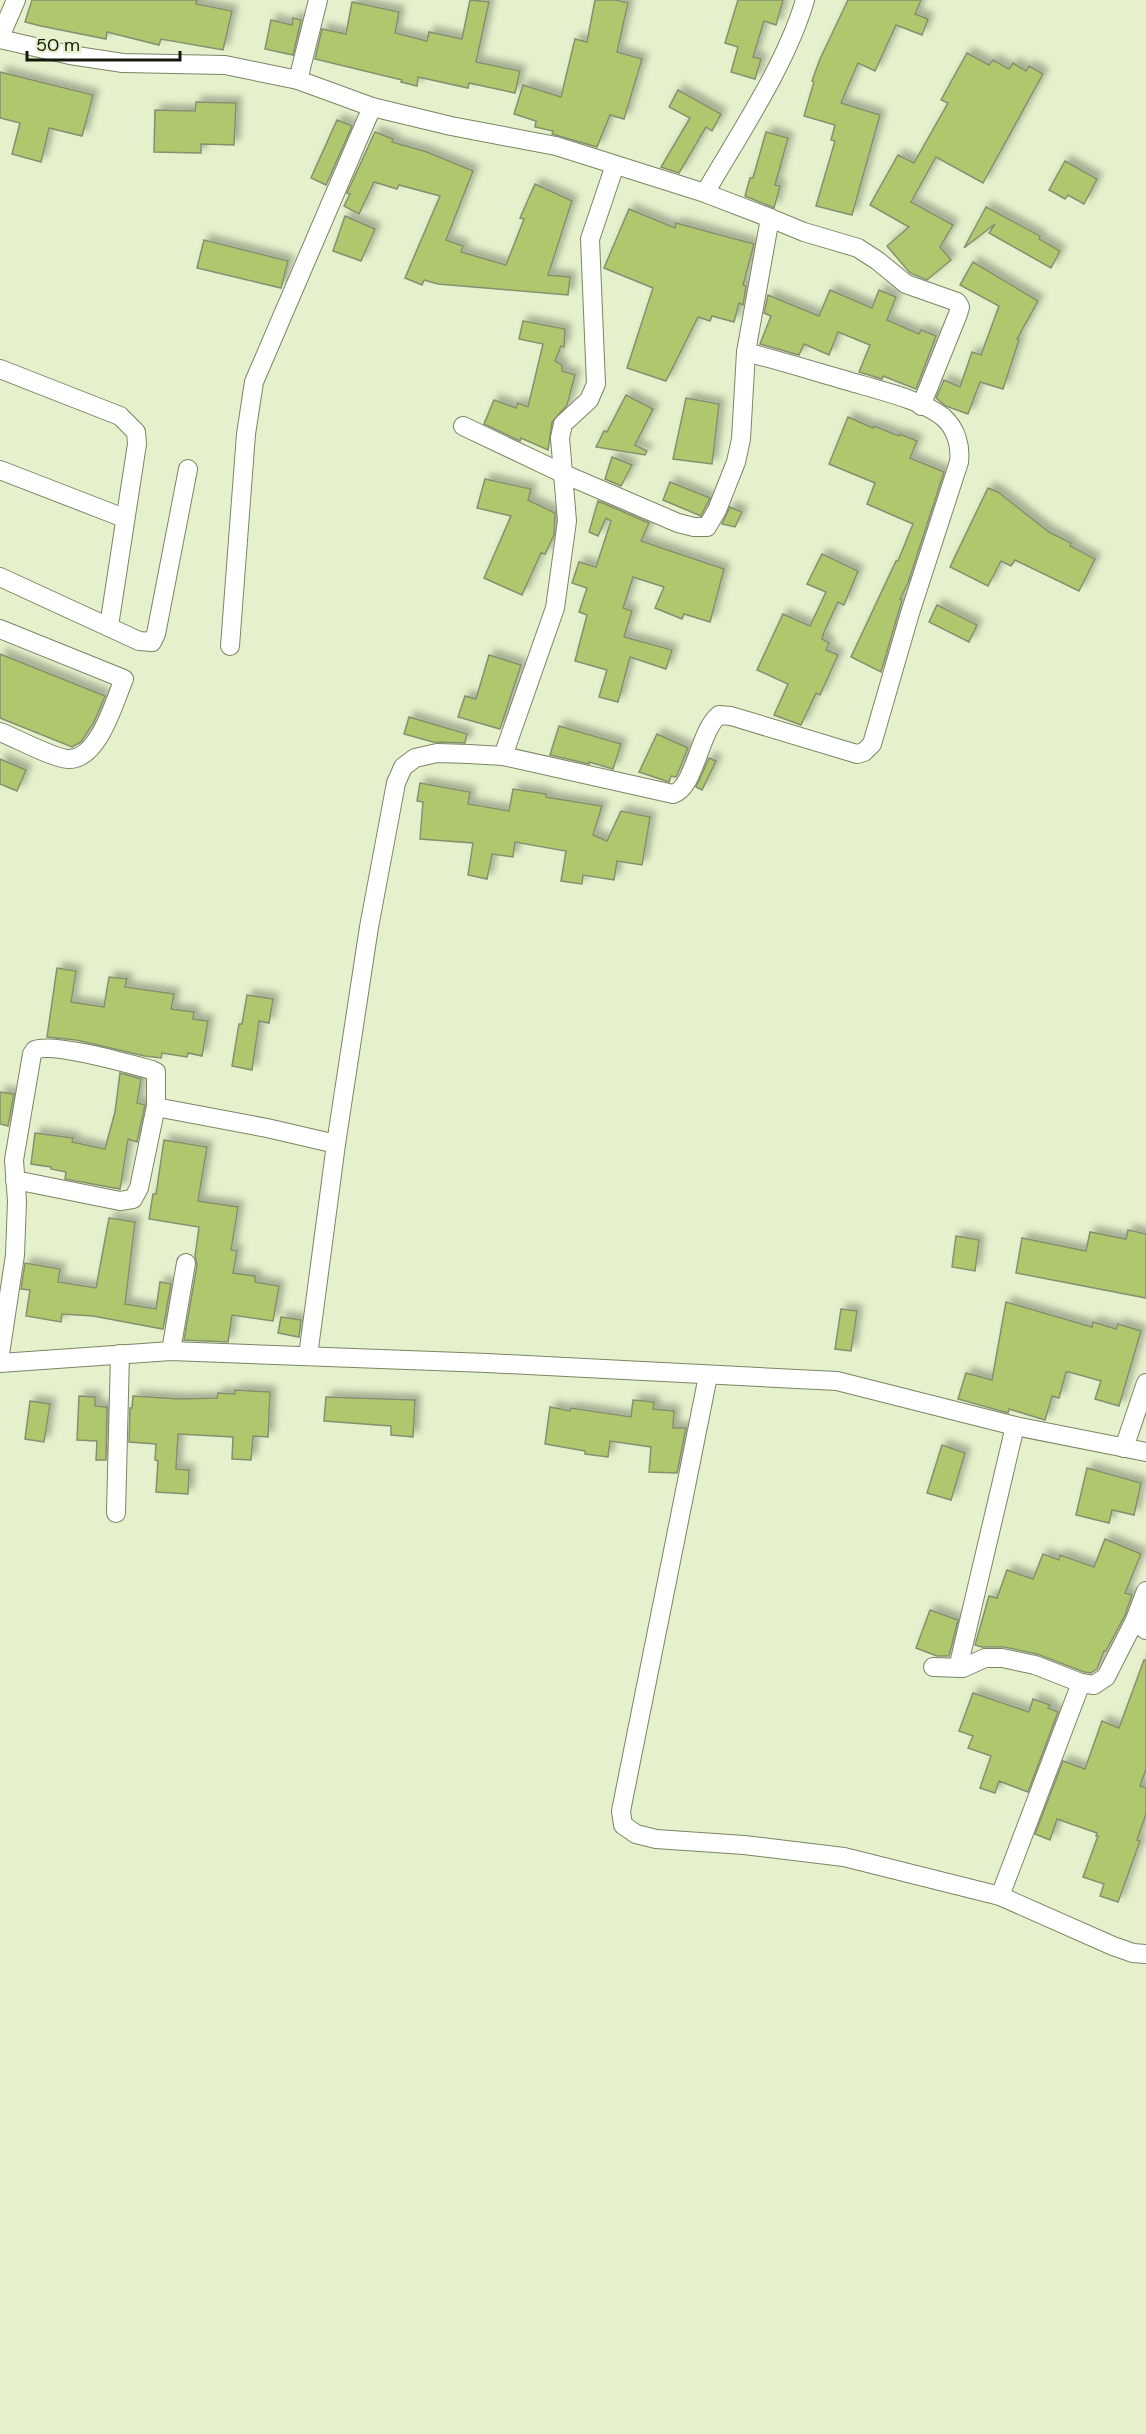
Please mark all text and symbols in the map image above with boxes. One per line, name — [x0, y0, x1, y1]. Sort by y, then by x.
scale bar — [27, 24, 180, 62]
text: 50 m — [36, 33, 80, 57]

